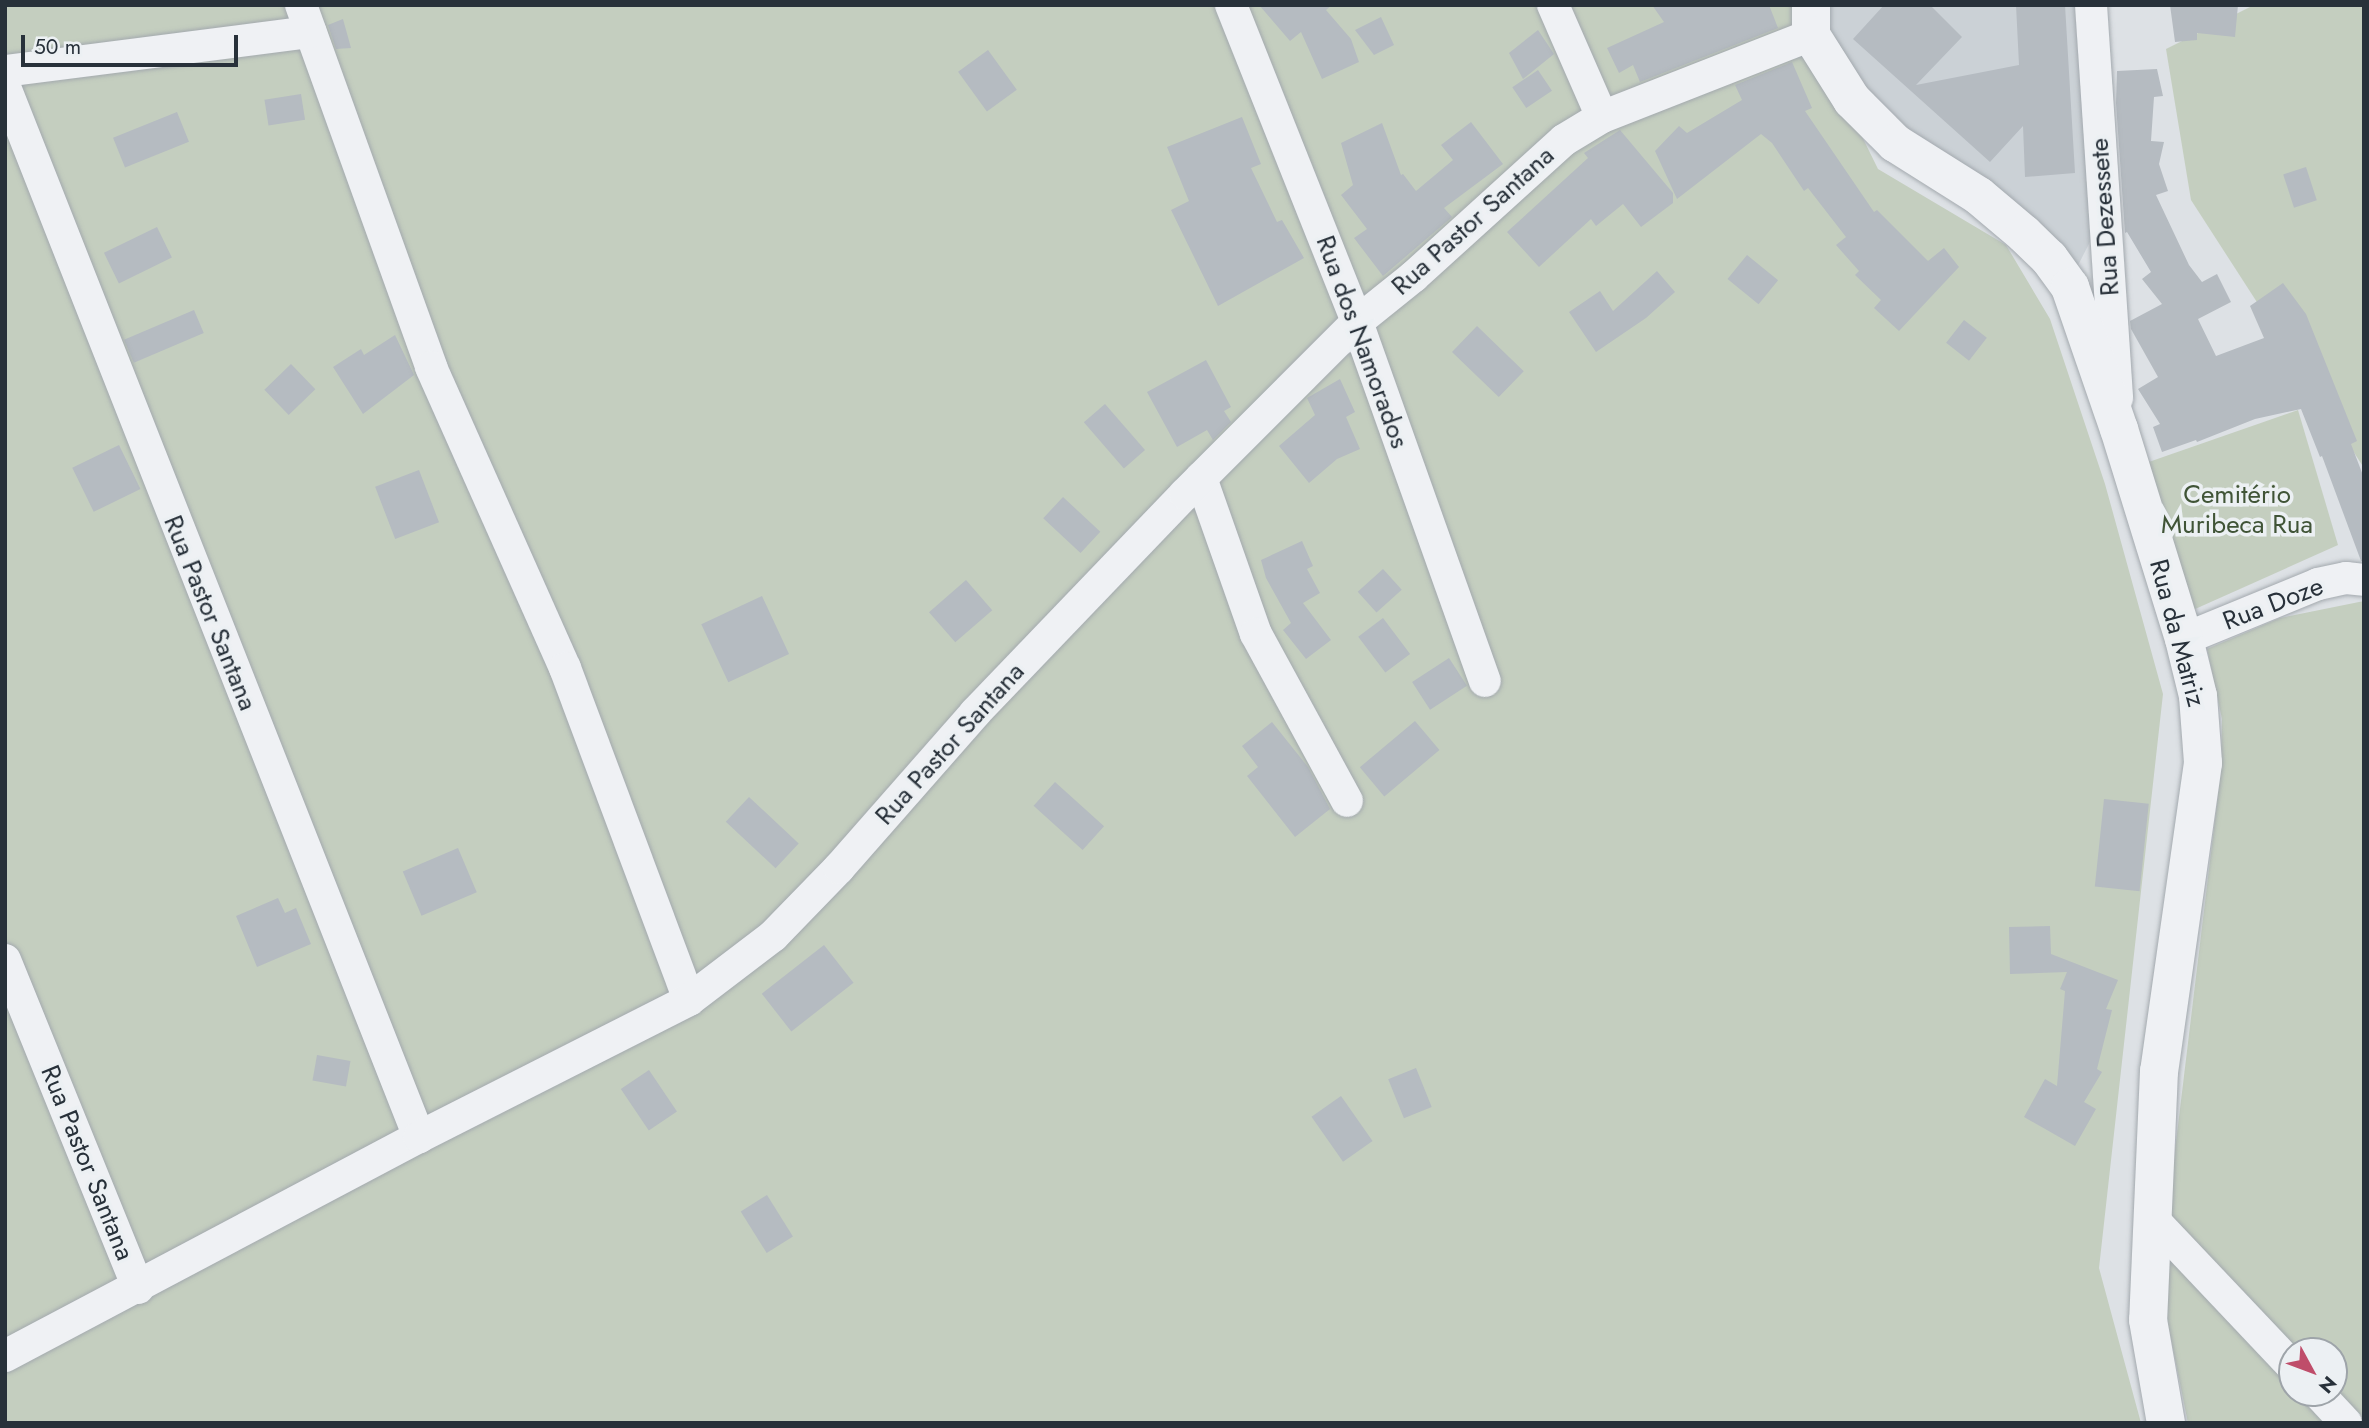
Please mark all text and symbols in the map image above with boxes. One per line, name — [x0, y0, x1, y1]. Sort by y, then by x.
scale bar — [24, 21, 242, 65]
text: 50 m — [34, 32, 81, 62]
street label: Rua Dezessete — [2084, 137, 2126, 297]
street label: Rua Pastor Santana — [1385, 140, 1561, 302]
street label: Rua dos Namorados — [1309, 231, 1415, 453]
park label: Cemitério Muribeca Rua — [2161, 479, 2313, 540]
street label: Rua Pastor Santana — [157, 511, 263, 715]
street label: Rua da Matriz — [2142, 556, 2212, 710]
street label: Rua Doze — [2218, 571, 2328, 637]
street label: Rua Pastor Santana — [869, 656, 1031, 832]
street label: Rua Pastor Santana — [34, 1061, 140, 1265]
north arrow — [2278, 1337, 2348, 1407]
text: N — [2313, 1370, 2343, 1399]

